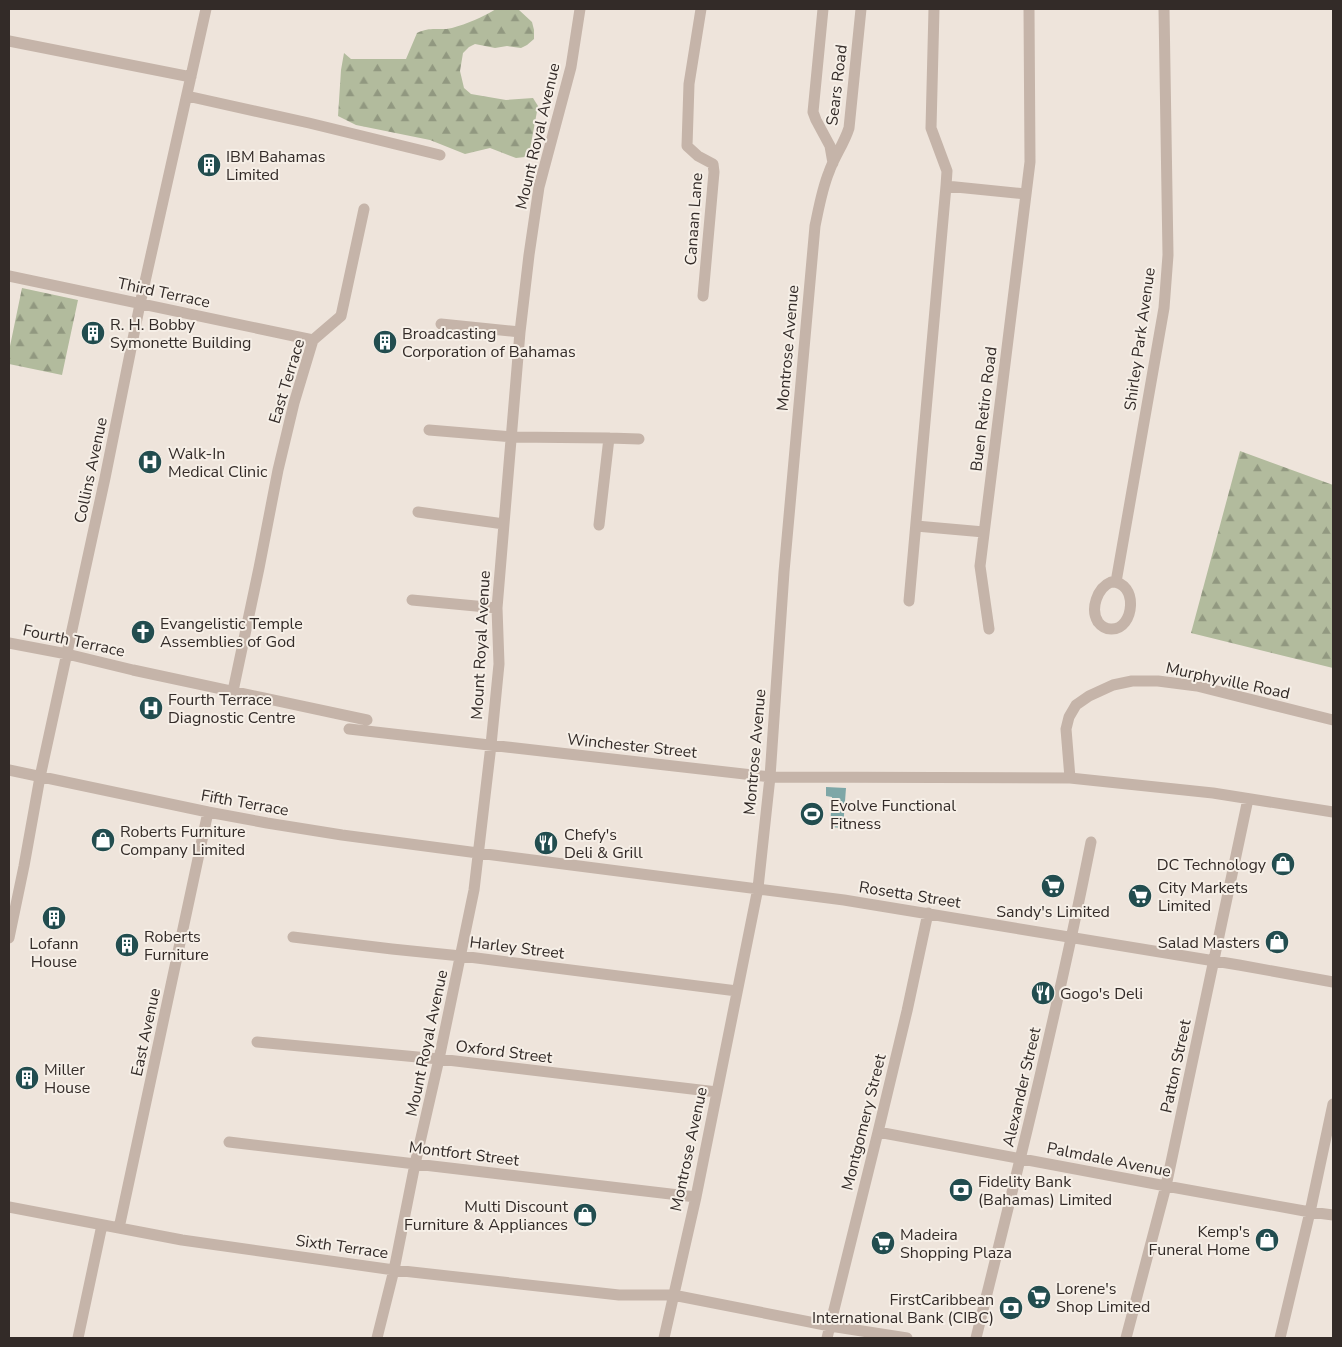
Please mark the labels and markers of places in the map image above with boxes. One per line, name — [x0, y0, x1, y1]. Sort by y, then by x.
place label: IBM Bahamas Limited — [226, 146, 325, 186]
building icon: IBM Bahamas Limited — [196, 152, 222, 178]
place label: R. H. Bobby Symonette Building — [110, 314, 251, 354]
building icon: R. H. Bobby Symonette Building — [80, 320, 106, 346]
place label: Broadcasting Corporation of Bahamas — [402, 323, 576, 363]
building icon: Broadcasting Corporation of Bahamas — [372, 329, 398, 355]
place label: Walk-In Medical Clinic — [168, 443, 268, 483]
hospital icon: Walk-In Medical Clinic — [137, 449, 163, 475]
place label: Evangelistic Temple Assemblies of God — [160, 613, 303, 653]
church icon: Evangelistic Temple Assemblies of God — [130, 619, 156, 645]
place label: Fourth Terrace Diagnostic Centre — [168, 689, 295, 729]
hospital icon: Fourth Terrace Diagnostic Centre — [138, 695, 164, 721]
place label: Evolve Functional Fitness — [830, 795, 956, 835]
sports icon: Evolve Functional Fitness — [799, 801, 825, 827]
place label: Roberts Furniture Company Limited — [120, 821, 246, 861]
place label: Chefy's Deli & Grill — [564, 824, 643, 864]
shop icon: Roberts Furniture Company Limited — [90, 827, 116, 853]
restaurant icon: Chefy's Deli & Grill — [533, 830, 559, 856]
shop icon: DC Technology — [1270, 851, 1296, 877]
place label: DC Technology — [1157, 854, 1267, 876]
supermarket icon: Sandy's Limited — [1040, 873, 1066, 899]
place label: City Markets Limited — [1158, 877, 1248, 917]
supermarket icon: City Markets Limited — [1127, 883, 1153, 909]
place label: Sandy's Limited — [996, 901, 1110, 923]
building icon: Lofann House — [41, 905, 67, 931]
place label: Roberts Furniture — [144, 926, 209, 966]
shop icon: Salad Masters — [1264, 929, 1290, 955]
building icon: Roberts Furniture — [114, 932, 140, 958]
place label: Salad Masters — [1158, 932, 1260, 954]
place label: Lofann House — [29, 933, 79, 973]
restaurant icon: Gogo's Deli — [1030, 980, 1056, 1006]
place label: Gogo's Deli — [1060, 983, 1143, 1005]
place label: Miller House — [44, 1059, 90, 1099]
building icon: Miller House — [14, 1065, 40, 1091]
place label: Fidelity Bank (Bahamas) Limited — [978, 1171, 1112, 1211]
bank icon: Fidelity Bank (Bahamas) Limited — [948, 1177, 974, 1203]
place label: Multi Discount Furniture & Appliances — [404, 1196, 568, 1236]
shop icon: Multi Discount Furniture & Appliances — [572, 1202, 598, 1228]
place label: Kemp's Funeral Home — [1149, 1221, 1250, 1261]
place label: Madeira Shopping Plaza — [900, 1224, 1012, 1264]
shop icon: Kemp's Funeral Home — [1254, 1227, 1280, 1253]
supermarket icon: Madeira Shopping Plaza — [870, 1230, 896, 1256]
place label: Lorene's Shop Limited — [1056, 1278, 1150, 1318]
supermarket icon: Lorene's Shop Limited — [1026, 1284, 1052, 1310]
place label: FirstCaribbean International Bank (CIBC) — [812, 1289, 994, 1329]
bank icon: FirstCaribbean International Bank (CIBC) — [998, 1295, 1024, 1321]

